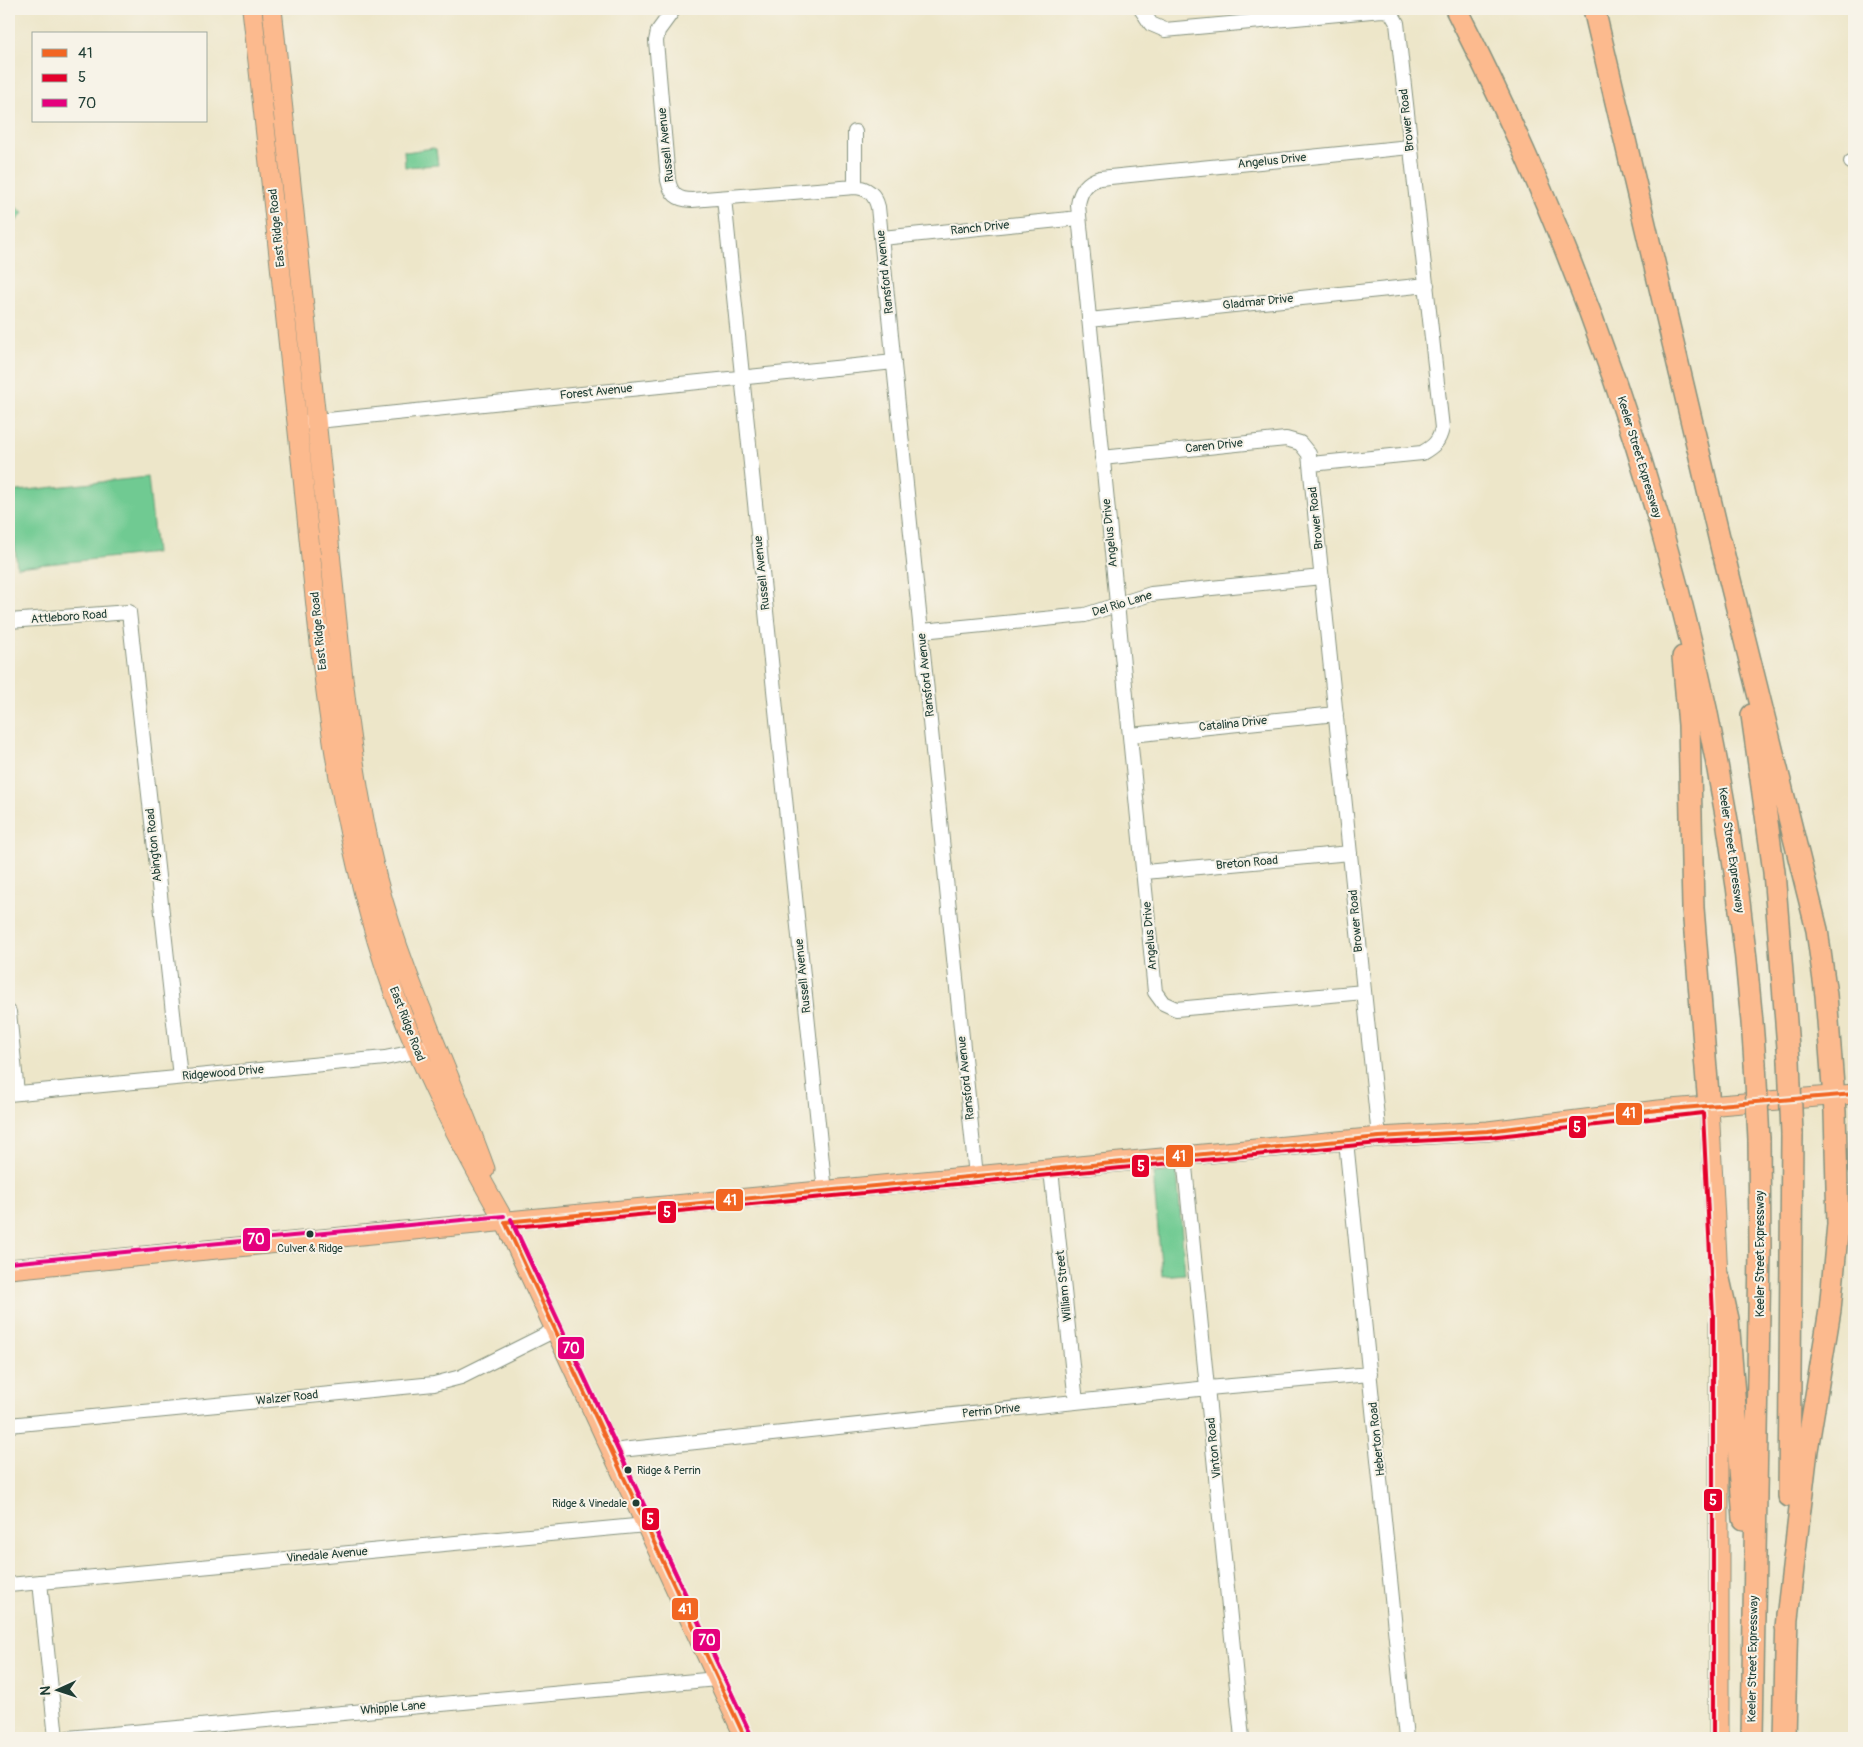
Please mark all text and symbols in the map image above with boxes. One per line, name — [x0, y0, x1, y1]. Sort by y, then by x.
legend — [32, 32, 208, 122]
text: 41 — [78, 44, 93, 63]
text: 5 — [78, 68, 86, 87]
street label: Brower Road — [1396, 88, 1418, 152]
text: 70 — [78, 94, 96, 113]
street label: Russell Avenue — [655, 107, 677, 183]
street label: Angelus Drive — [1237, 150, 1307, 172]
street label: East Ridge Road — [265, 188, 289, 268]
street label: Ranch Drive — [950, 217, 1010, 239]
street label: Ransford Avenue — [873, 229, 897, 315]
street label: Gladmar Drive — [1222, 291, 1294, 313]
street label: Forest Avenue — [559, 381, 633, 403]
street label: Keeler Street Expressway — [1613, 394, 1665, 520]
street label: Caren Drive — [1185, 436, 1244, 456]
street label: Brower Road — [1305, 486, 1327, 550]
street label: Angelus Drive — [1099, 498, 1121, 568]
street label: Russell Avenue — [751, 535, 773, 611]
street label: Del Rio Lane — [1090, 588, 1154, 620]
street label: East Ridge Road — [307, 591, 331, 671]
street label: Attleboro Road — [30, 607, 108, 627]
street label: Ransford Avenue — [914, 632, 938, 718]
street label: Catalina Drive — [1198, 713, 1268, 735]
street label: Keeler Street Expressway — [1715, 786, 1747, 914]
street label: Abington Road — [143, 807, 165, 883]
street label: Breton Road — [1215, 853, 1279, 873]
street label: Brower Road — [1346, 889, 1366, 953]
street label: Angelus Drive — [1140, 901, 1160, 971]
street label: Russell Avenue — [792, 938, 814, 1014]
street label: East Ridge Road — [386, 984, 428, 1064]
street label: Ransford Avenue — [954, 1035, 978, 1121]
street label: Ridgewood Drive — [182, 1062, 265, 1084]
line badge: 41 — [1615, 1102, 1643, 1126]
text: 41 — [1622, 1105, 1636, 1122]
line badge: 5 — [1568, 1115, 1587, 1139]
text: 5 — [1573, 1119, 1581, 1136]
line badge: 41 — [1165, 1144, 1194, 1168]
text: 41 — [1172, 1148, 1186, 1165]
line badge: 5 — [1131, 1154, 1150, 1178]
text: 5 — [1137, 1158, 1145, 1175]
line badge: 41 — [715, 1188, 744, 1212]
street label: Keeler Street Expressway — [1753, 1191, 1768, 1317]
text: 41 — [723, 1192, 737, 1209]
line badge: 5 — [657, 1200, 677, 1224]
text: 5 — [663, 1204, 671, 1221]
line badge: 70 — [242, 1227, 271, 1252]
marker: Culver & Ridge — [305, 1229, 315, 1239]
text: 70 — [248, 1231, 265, 1248]
place label: Culver & Ridge — [277, 1242, 343, 1255]
street label: William Street — [1053, 1249, 1075, 1322]
line badge: 70 — [557, 1336, 585, 1360]
text: 70 — [563, 1340, 580, 1357]
street label: Walzer Road — [255, 1387, 319, 1409]
street label: Perrin Drive — [961, 1400, 1021, 1421]
street label: Heberton Road — [1366, 1401, 1388, 1477]
street label: Vinton Road — [1203, 1417, 1225, 1479]
place label: Ridge & Perrin — [637, 1464, 701, 1477]
marker: Ridge & Perrin — [623, 1465, 633, 1475]
line badge: 5 — [1703, 1488, 1723, 1512]
text: 5 — [1709, 1492, 1717, 1509]
place label: Ridge & Vinedale — [552, 1497, 628, 1510]
marker: Ridge & Vinedale — [631, 1498, 641, 1508]
line badge: 5 — [641, 1507, 660, 1531]
text: 5 — [646, 1511, 654, 1528]
street label: Vinedale Avenue — [286, 1544, 368, 1566]
street label: Keeler Street Expressway — [1744, 1596, 1762, 1722]
line badge: 41 — [671, 1597, 699, 1621]
text: 41 — [678, 1601, 692, 1618]
line badge: 70 — [692, 1628, 721, 1652]
text: 70 — [699, 1632, 716, 1649]
north arrow — [32, 1664, 82, 1714]
text: N — [37, 1685, 54, 1696]
street label: Whipple Lane — [360, 1698, 426, 1718]

